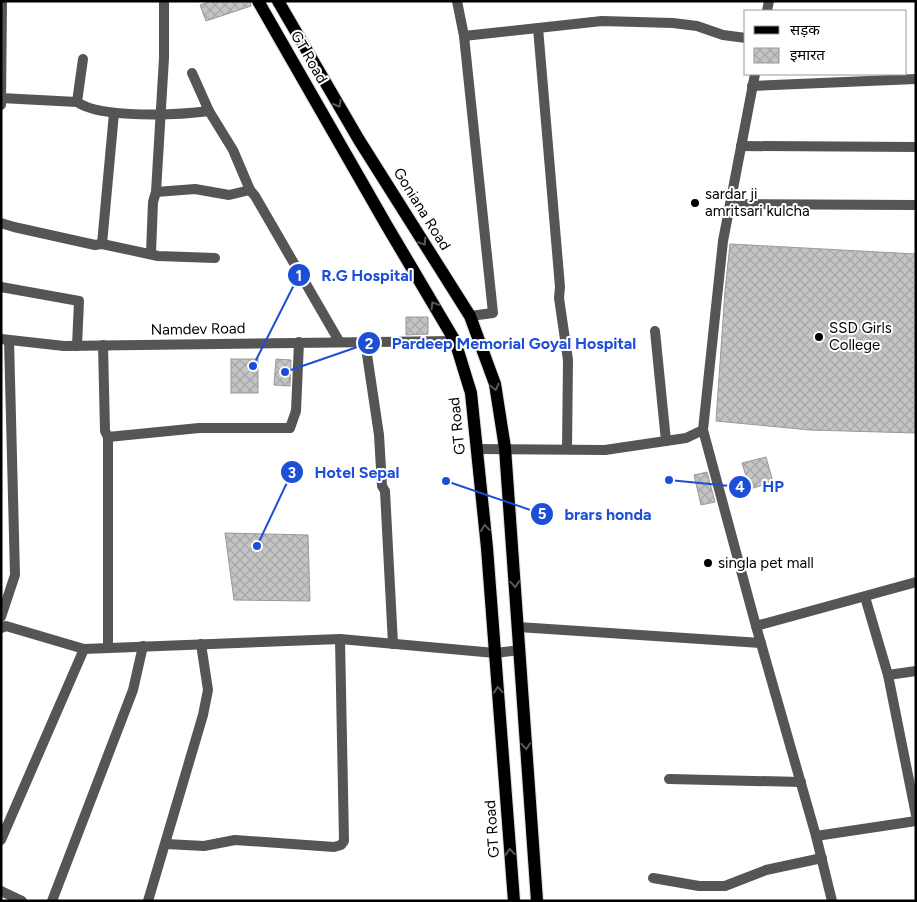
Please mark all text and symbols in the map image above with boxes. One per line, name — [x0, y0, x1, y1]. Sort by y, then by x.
legend — [744, 10, 907, 75]
text: सड़क — [790, 21, 820, 39]
street label: GT Road — [287, 27, 331, 87]
text: इमारत — [790, 46, 825, 64]
one-way arrow — [331, 98, 341, 107]
street label: Goniana Road — [389, 164, 455, 254]
place label: sardar ji amritsari kulcha — [705, 185, 810, 220]
marker: sardar ji amritsari kulcha — [689, 197, 701, 209]
one-way arrow — [417, 237, 426, 246]
callout: R.G Hospital — [286, 260, 422, 291]
text: R.G Hospital — [321, 266, 413, 285]
text: 1 — [296, 267, 302, 285]
one-way arrow — [430, 301, 440, 310]
street label: Namdev Road — [150, 319, 246, 339]
place label: SSD Girls College — [829, 319, 892, 354]
callout: Pardeep Memorial Goyal Hospital — [357, 328, 646, 359]
marker: SSD Girls College — [813, 331, 825, 343]
text: Pardeep Memorial Goyal Hospital — [392, 334, 636, 353]
text: 2 — [365, 335, 374, 353]
one-way arrow — [489, 382, 499, 391]
street label: GT Road — [445, 396, 469, 456]
callout: Hotel Sepal — [280, 457, 410, 488]
text: Hotel Sepal — [315, 463, 399, 482]
text: 3 — [288, 464, 296, 482]
callout: HP — [727, 471, 794, 502]
text: HP — [762, 477, 784, 496]
text: 4 — [735, 478, 745, 496]
callout: brars honda — [529, 499, 661, 530]
text: 5 — [538, 505, 547, 523]
text: brars honda — [564, 505, 652, 524]
one-way arrow — [480, 524, 491, 532]
place label: singla pet mall — [718, 554, 814, 572]
marker: singla pet mall — [702, 557, 714, 569]
one-way arrow — [509, 580, 520, 588]
one-way arrow — [492, 686, 503, 694]
one-way arrow — [520, 742, 531, 750]
street label: GT Road — [481, 799, 503, 859]
one-way arrow — [505, 848, 516, 856]

